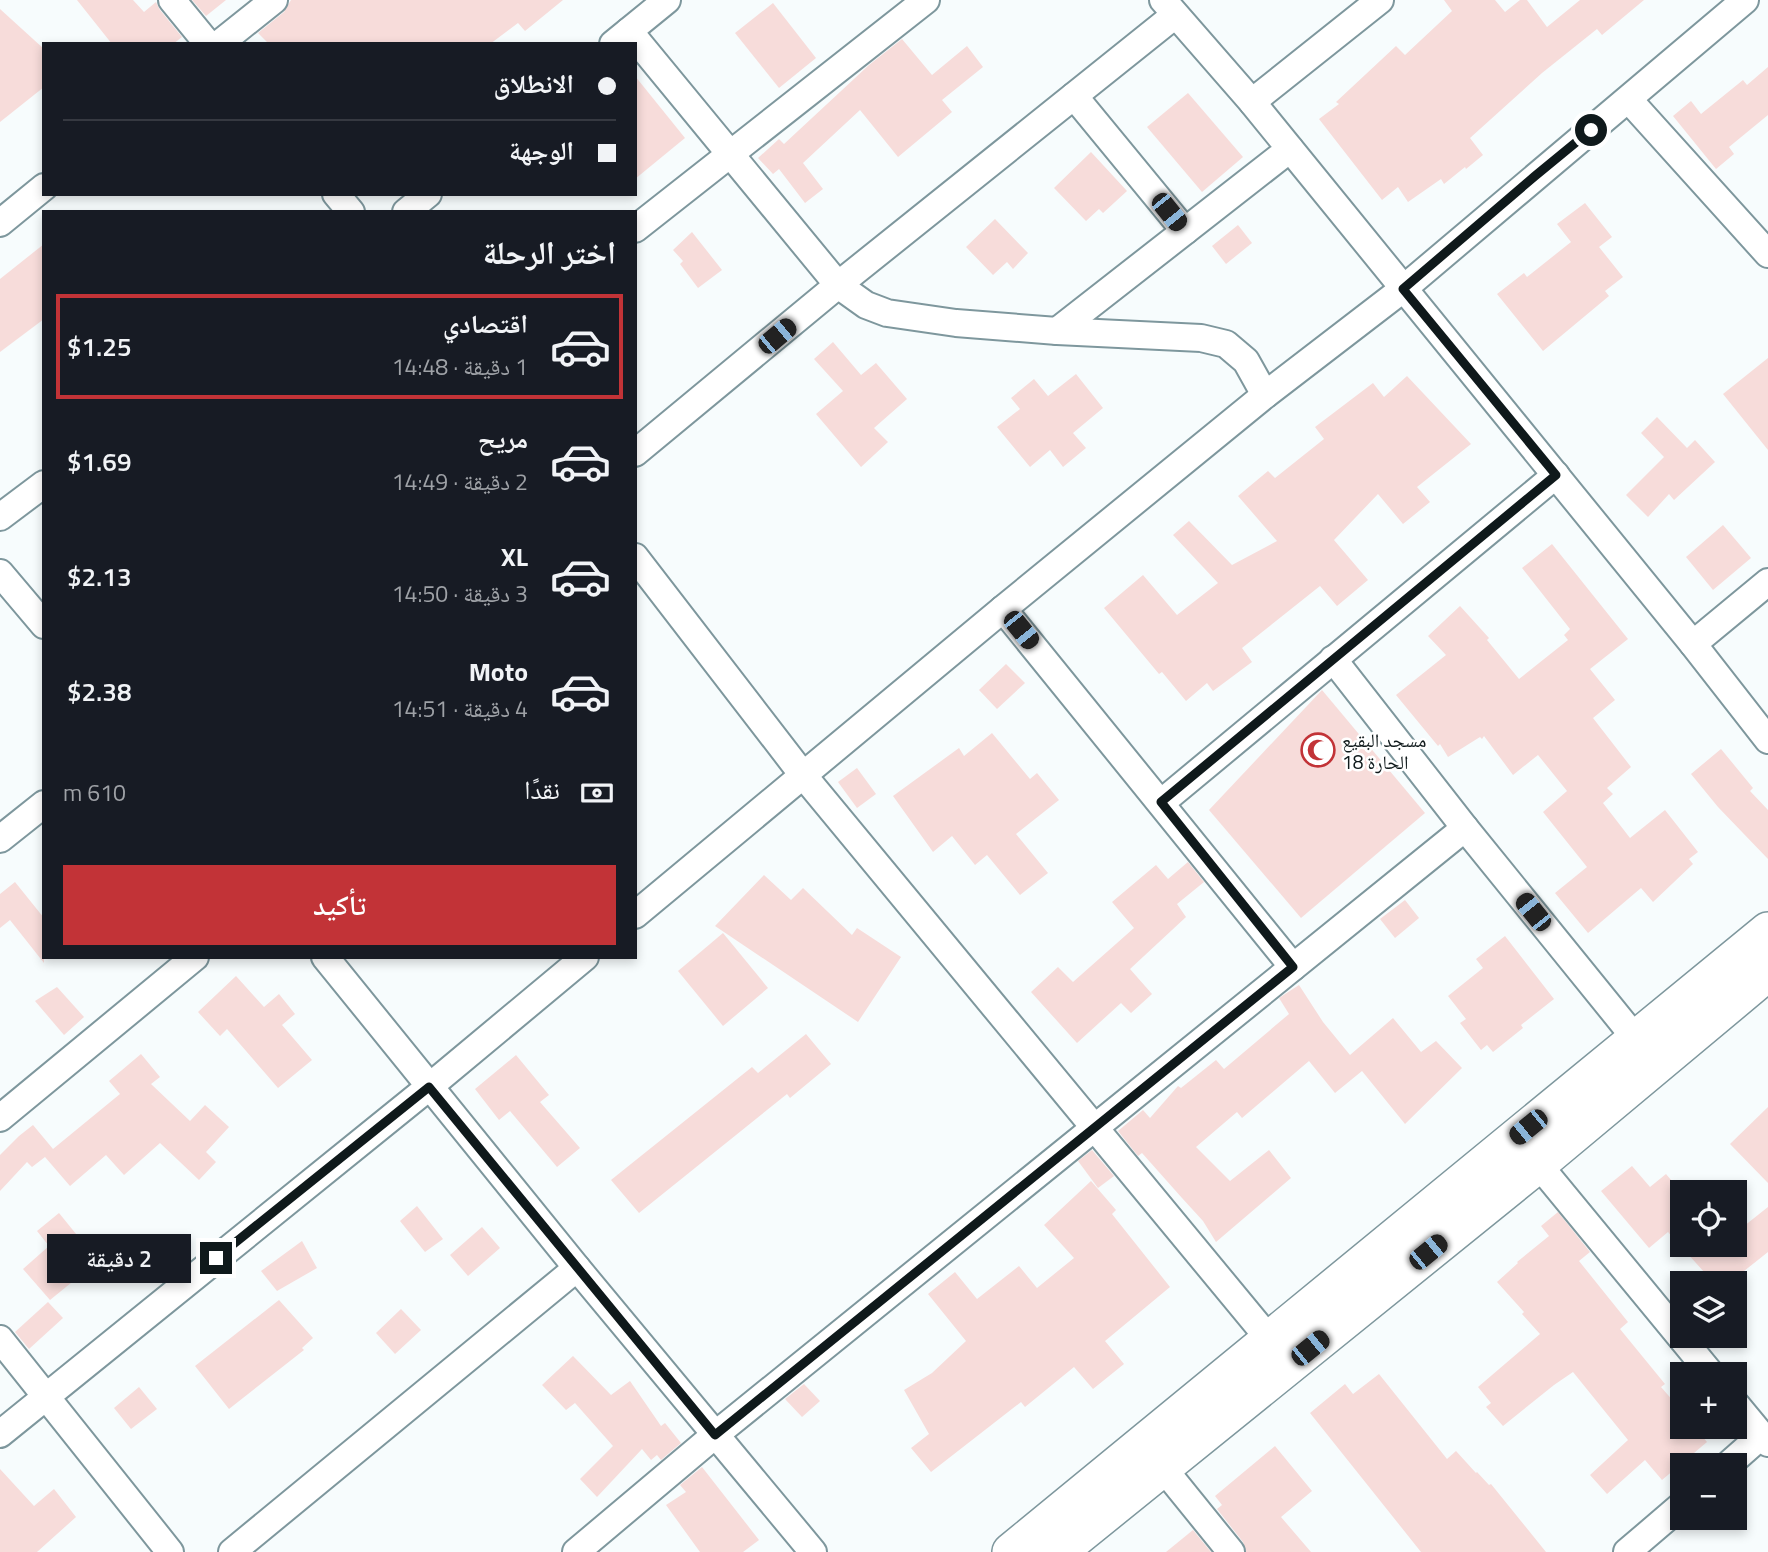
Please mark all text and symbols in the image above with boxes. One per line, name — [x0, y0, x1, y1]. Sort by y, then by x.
text: الانطلاق — [494, 64, 574, 103]
route start — [1575, 114, 1607, 146]
text: الوجهة — [509, 131, 574, 170]
car — [1148, 189, 1191, 235]
text: اختر الرحلة — [483, 228, 616, 276]
text: اقتصادي — [443, 304, 528, 343]
car — [755, 314, 800, 358]
icon: car — [549, 315, 612, 378]
text: $1.25 — [67, 327, 131, 366]
text: 1 دقيقة · 14:48 — [392, 349, 528, 384]
text: مريح — [478, 419, 528, 458]
icon: car — [549, 430, 612, 493]
text: $1.69 — [67, 442, 131, 481]
text: 2 دقيقة · 14:49 — [392, 464, 528, 499]
text: XL — [501, 537, 528, 576]
icon: car — [549, 545, 612, 608]
text: $2.13 — [67, 557, 131, 596]
text: 3 دقيقة · 14:50 — [392, 576, 528, 611]
car — [1000, 607, 1043, 653]
text: Moto — [469, 652, 528, 691]
icon: car — [549, 660, 612, 723]
text: $2.38 — [67, 672, 131, 711]
text: 4 دقيقة · 14:51 — [392, 691, 528, 726]
place label: مسجد البقيع الحارة 18 — [1342, 725, 1426, 776]
mosque icon: مسجد البقيع الحارة 18 — [1299, 731, 1337, 769]
text: نقدًا — [524, 770, 560, 809]
icon: cash — [578, 774, 616, 812]
text: 610 m — [63, 775, 126, 810]
button: تأكيد — [63, 865, 616, 945]
car — [1512, 889, 1555, 935]
car — [1506, 1106, 1551, 1148]
map controls — [1670, 1180, 1747, 1530]
button: locate — [1670, 1180, 1747, 1257]
car — [1406, 1231, 1451, 1273]
callout: 2 دقيقة — [48, 1234, 192, 1282]
text: 2 دقيقة — [86, 1241, 152, 1276]
route end — [200, 1242, 232, 1274]
button: layers — [1670, 1271, 1747, 1348]
car — [1288, 1327, 1333, 1369]
button: + — [1670, 1362, 1747, 1439]
button: − — [1670, 1453, 1747, 1530]

